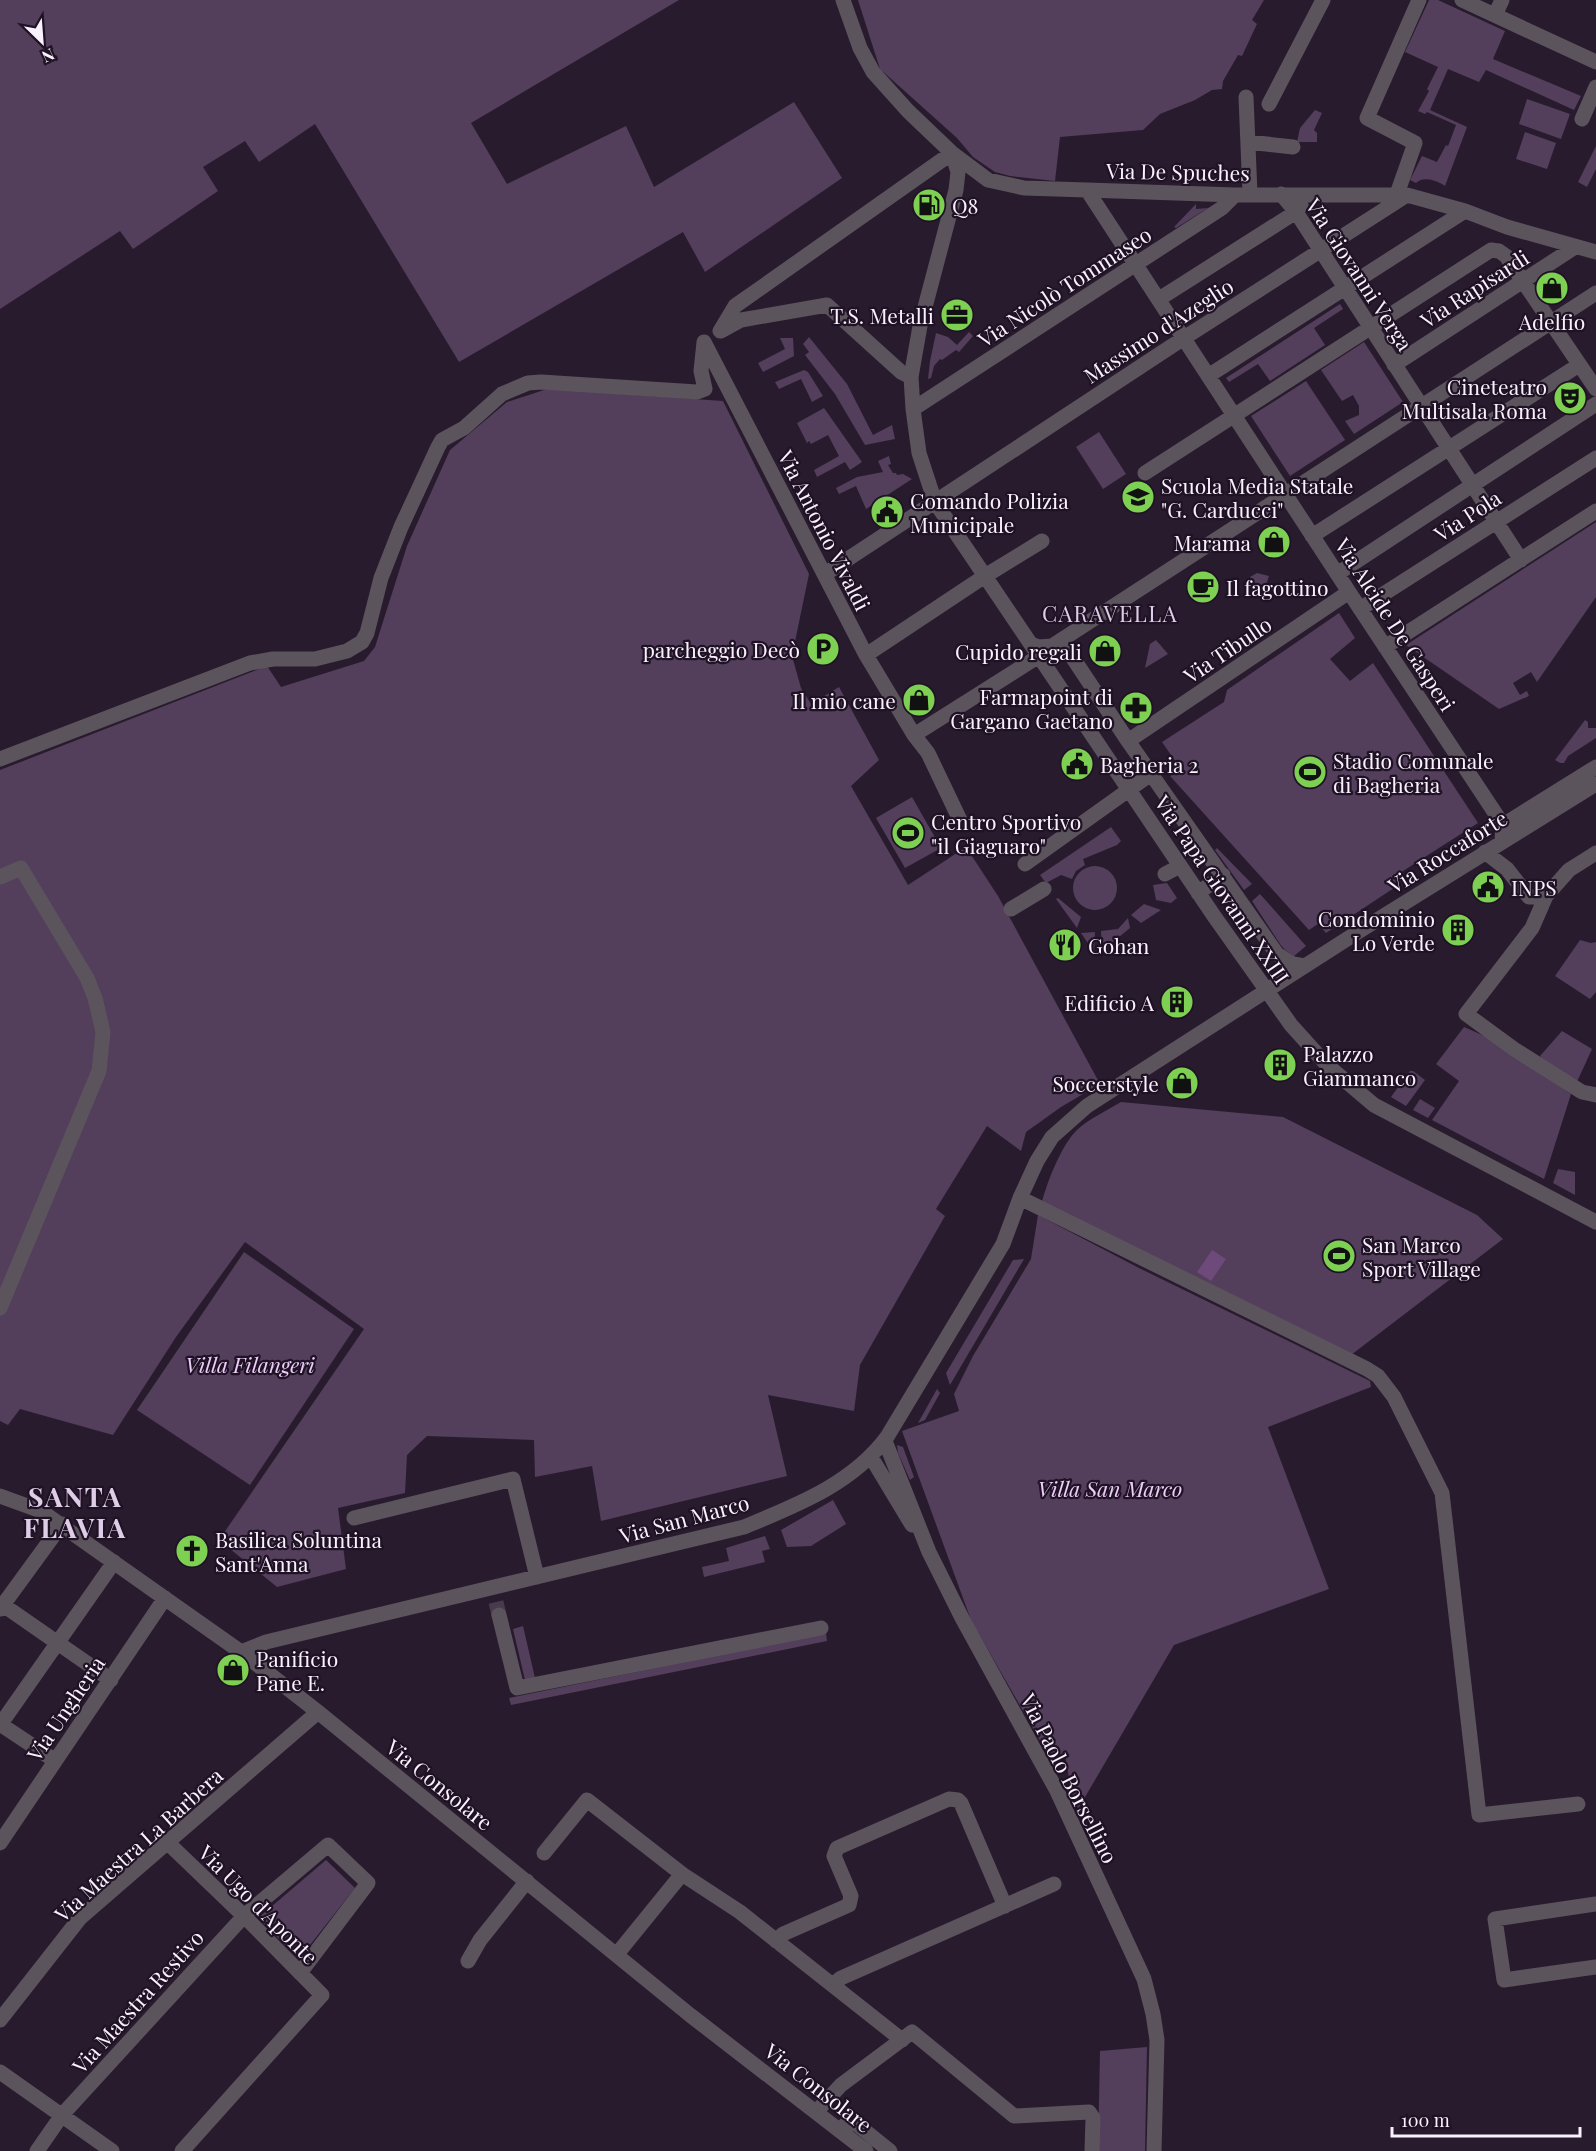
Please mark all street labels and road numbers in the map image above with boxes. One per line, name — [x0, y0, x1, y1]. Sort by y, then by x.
street label: Via De Spuches — [1105, 156, 1250, 186]
street label: Via Giovanni Verga — [1300, 192, 1420, 356]
street label: Via Nicolò Tommaseo — [971, 219, 1156, 353]
street label: Via Rapisardi — [1414, 243, 1534, 334]
street label: Massimo d'Azeglio — [1078, 271, 1238, 389]
street label: Via Antonio Vivaldi — [772, 444, 878, 615]
street label: Via Pola — [1427, 483, 1506, 547]
street label: Via Alcide De Gasperi — [1329, 531, 1462, 716]
street label: Via Tibullo — [1177, 609, 1276, 689]
street label: Via Papa Giovanni XXIII — [1149, 789, 1297, 989]
street label: Via Roccaforte — [1381, 803, 1512, 899]
street label: Via San Marco — [615, 1487, 752, 1549]
street label: Via Ungheria — [19, 1650, 111, 1767]
street label: Via Paolo Borsellino — [1015, 1688, 1125, 1868]
street label: Via Consolare — [380, 1732, 499, 1836]
street label: Via Maestra La Barbera — [47, 1760, 229, 1928]
street label: Via Ugo d'Aponte — [192, 1837, 325, 1970]
street label: Via Maestra Restivo — [64, 1923, 209, 2079]
street label: Via Consolare — [759, 2036, 879, 2138]

